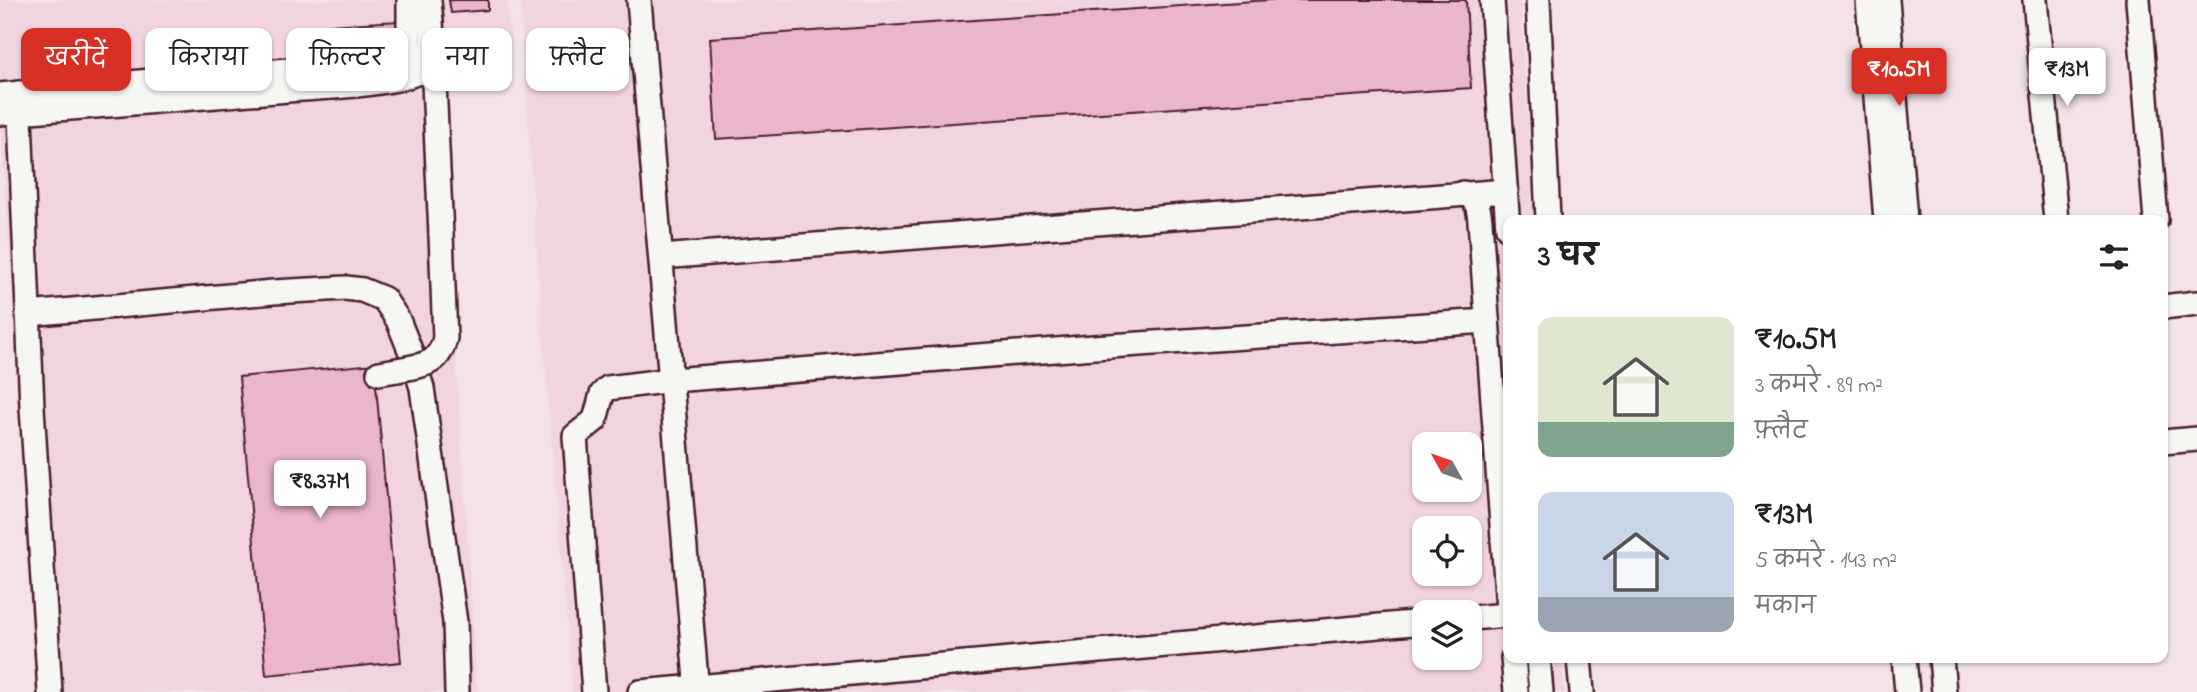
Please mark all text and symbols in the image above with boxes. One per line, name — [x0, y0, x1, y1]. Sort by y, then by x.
chip: खरीदें — [21, 28, 131, 91]
chip: किराया — [145, 28, 272, 91]
chip: फ़िल्टर — [286, 28, 408, 91]
chip: नया — [422, 28, 512, 91]
chip: फ़्लैट — [526, 28, 629, 91]
pin: ₹10.5M — [1842, 48, 1956, 108]
pin: ₹13M — [2026, 48, 2108, 108]
text: ₹10.5M — [1868, 54, 1930, 87]
text: ₹13M — [2045, 54, 2089, 87]
text: 3 घर — [1538, 236, 1598, 280]
icon: filters — [2095, 238, 2133, 276]
text: ₹10.5M — [1755, 319, 1837, 363]
icon: home — [1594, 345, 1678, 429]
text: 3 कमरे · 89 m² — [1755, 370, 1883, 403]
text: फ़्लैट — [1755, 416, 1807, 449]
north arrow — [1412, 432, 1482, 502]
map controls — [1412, 432, 1482, 670]
pin: ₹8.37M — [263, 461, 377, 520]
text: ₹8.37M — [290, 466, 350, 499]
text: ₹13M — [1755, 494, 1813, 538]
button: locate — [1412, 516, 1482, 586]
icon: home — [1594, 520, 1678, 604]
text: 5 कमरे · 143 m² — [1755, 545, 1897, 578]
text: मकान — [1755, 591, 1816, 624]
button: layers — [1412, 600, 1482, 670]

